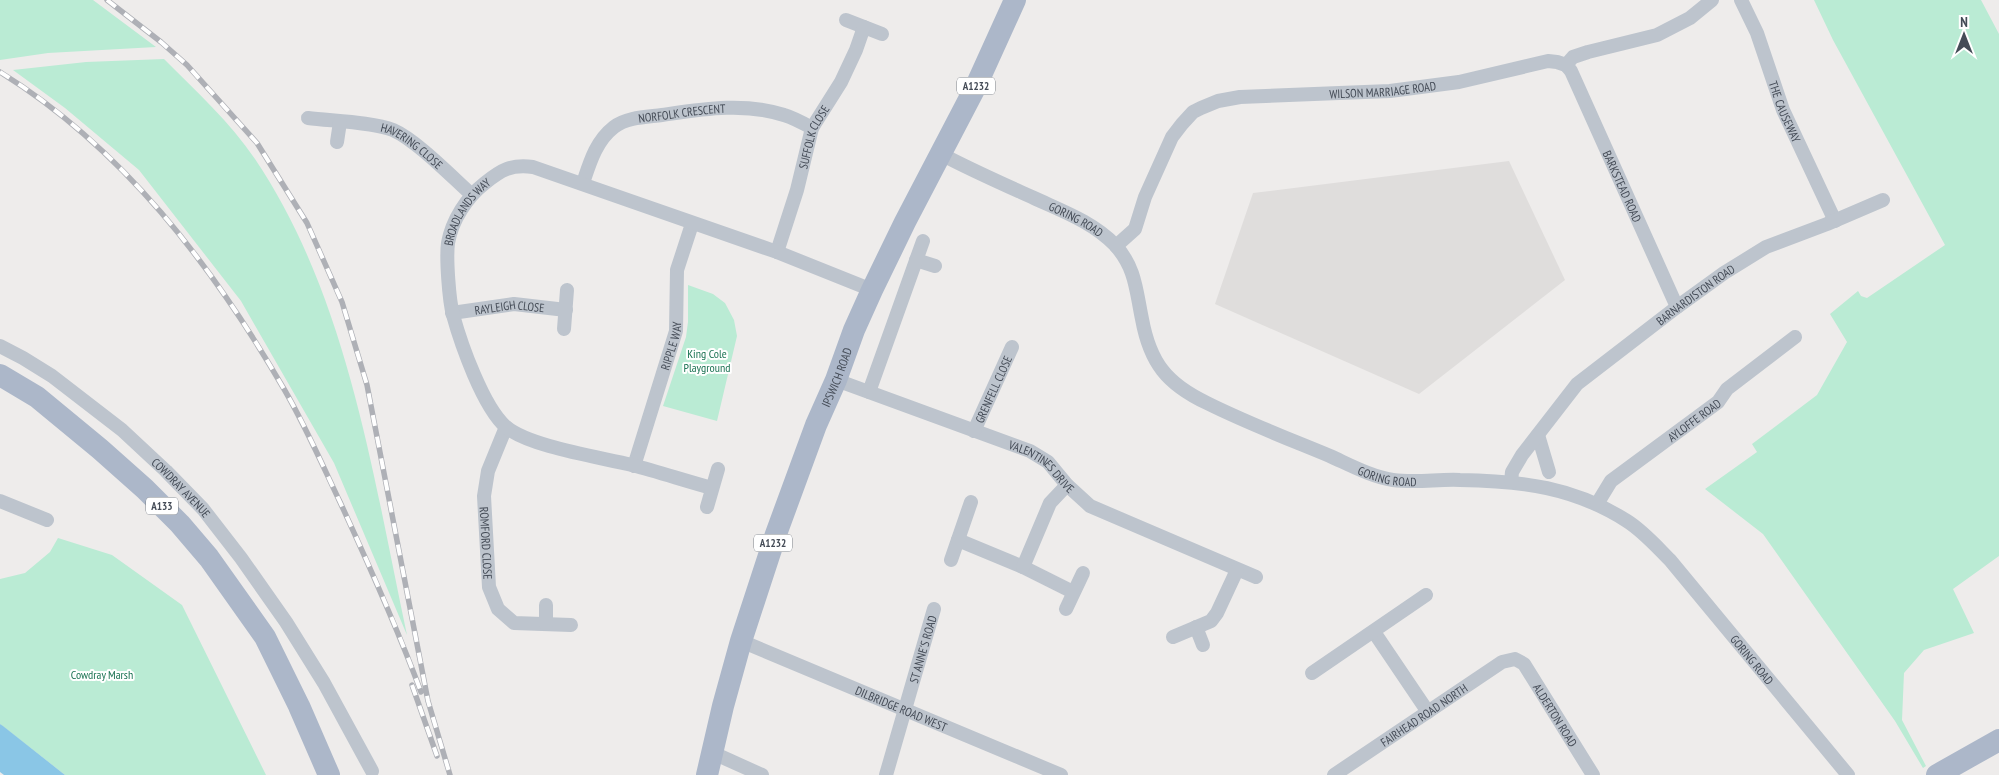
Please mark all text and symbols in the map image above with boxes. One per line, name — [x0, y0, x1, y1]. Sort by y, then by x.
north arrow — [1939, 10, 1989, 60]
text: N — [1960, 13, 1968, 31]
road number: A1232 — [957, 78, 995, 94]
street label: WILSON MARRIAGE ROAD — [1329, 78, 1437, 101]
street label: THE CAUSEWAY — [1766, 79, 1805, 145]
street label: NORFOLK CRESCENT — [637, 100, 726, 125]
street label: SUFFOLK CLOSE — [795, 102, 832, 170]
street label: HAVERING CLOSE — [379, 119, 446, 172]
street label: BARKSTEAD ROAD — [1600, 148, 1645, 224]
street label: BROADLANDS WAY — [440, 174, 494, 247]
street label: GORING ROAD — [1047, 198, 1107, 240]
street label: BARNARDISTON ROAD — [1653, 261, 1737, 328]
street label: RAYLEIGH CLOSE — [473, 296, 545, 317]
street label: RIPPLE WAY — [657, 321, 684, 372]
street label: IPSWICH ROAD — [818, 345, 855, 409]
park label: King Cole Playground — [684, 346, 730, 375]
street label: GRENFELL CLOSE — [971, 353, 1015, 425]
street label: AYLOFFE ROAD — [1664, 395, 1724, 444]
street label: VALENTINES DRIVE — [1006, 436, 1078, 496]
street label: COWDRAY AVENUE — [149, 454, 214, 520]
street label: GORING ROAD — [1356, 462, 1417, 489]
road number: A133 — [146, 498, 178, 514]
street label: ROMFORD CLOSE — [477, 506, 496, 580]
road number: A1232 — [754, 534, 792, 552]
street label: ST ANNE'S ROAD — [905, 614, 939, 685]
street label: GORING ROAD — [1727, 632, 1777, 687]
park label: Cowdray Marsh — [71, 667, 133, 682]
street label: FAIRHEAD ROAD NORTH — [1377, 680, 1470, 749]
street label: ALDERTON ROAD — [1530, 680, 1581, 749]
street label: DILBRIDGE ROAD WEST — [853, 682, 950, 734]

